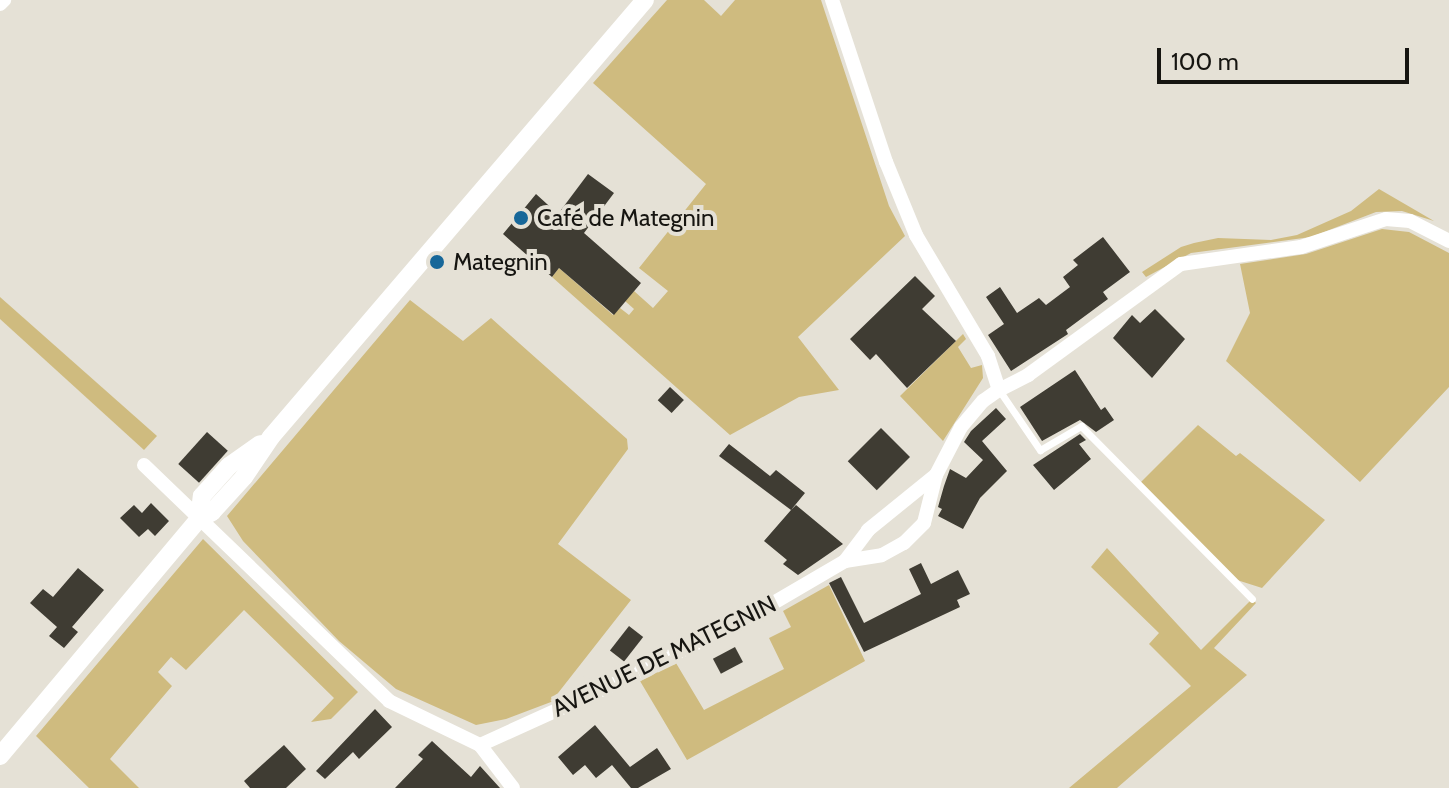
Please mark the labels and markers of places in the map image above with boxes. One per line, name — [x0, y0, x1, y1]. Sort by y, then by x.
place label: Café de Mategnin — [537, 204, 714, 232]
marker: Café de Mategnin — [512, 209, 530, 227]
place label: Mategnin — [453, 248, 548, 276]
marker: Mategnin — [428, 253, 446, 271]

